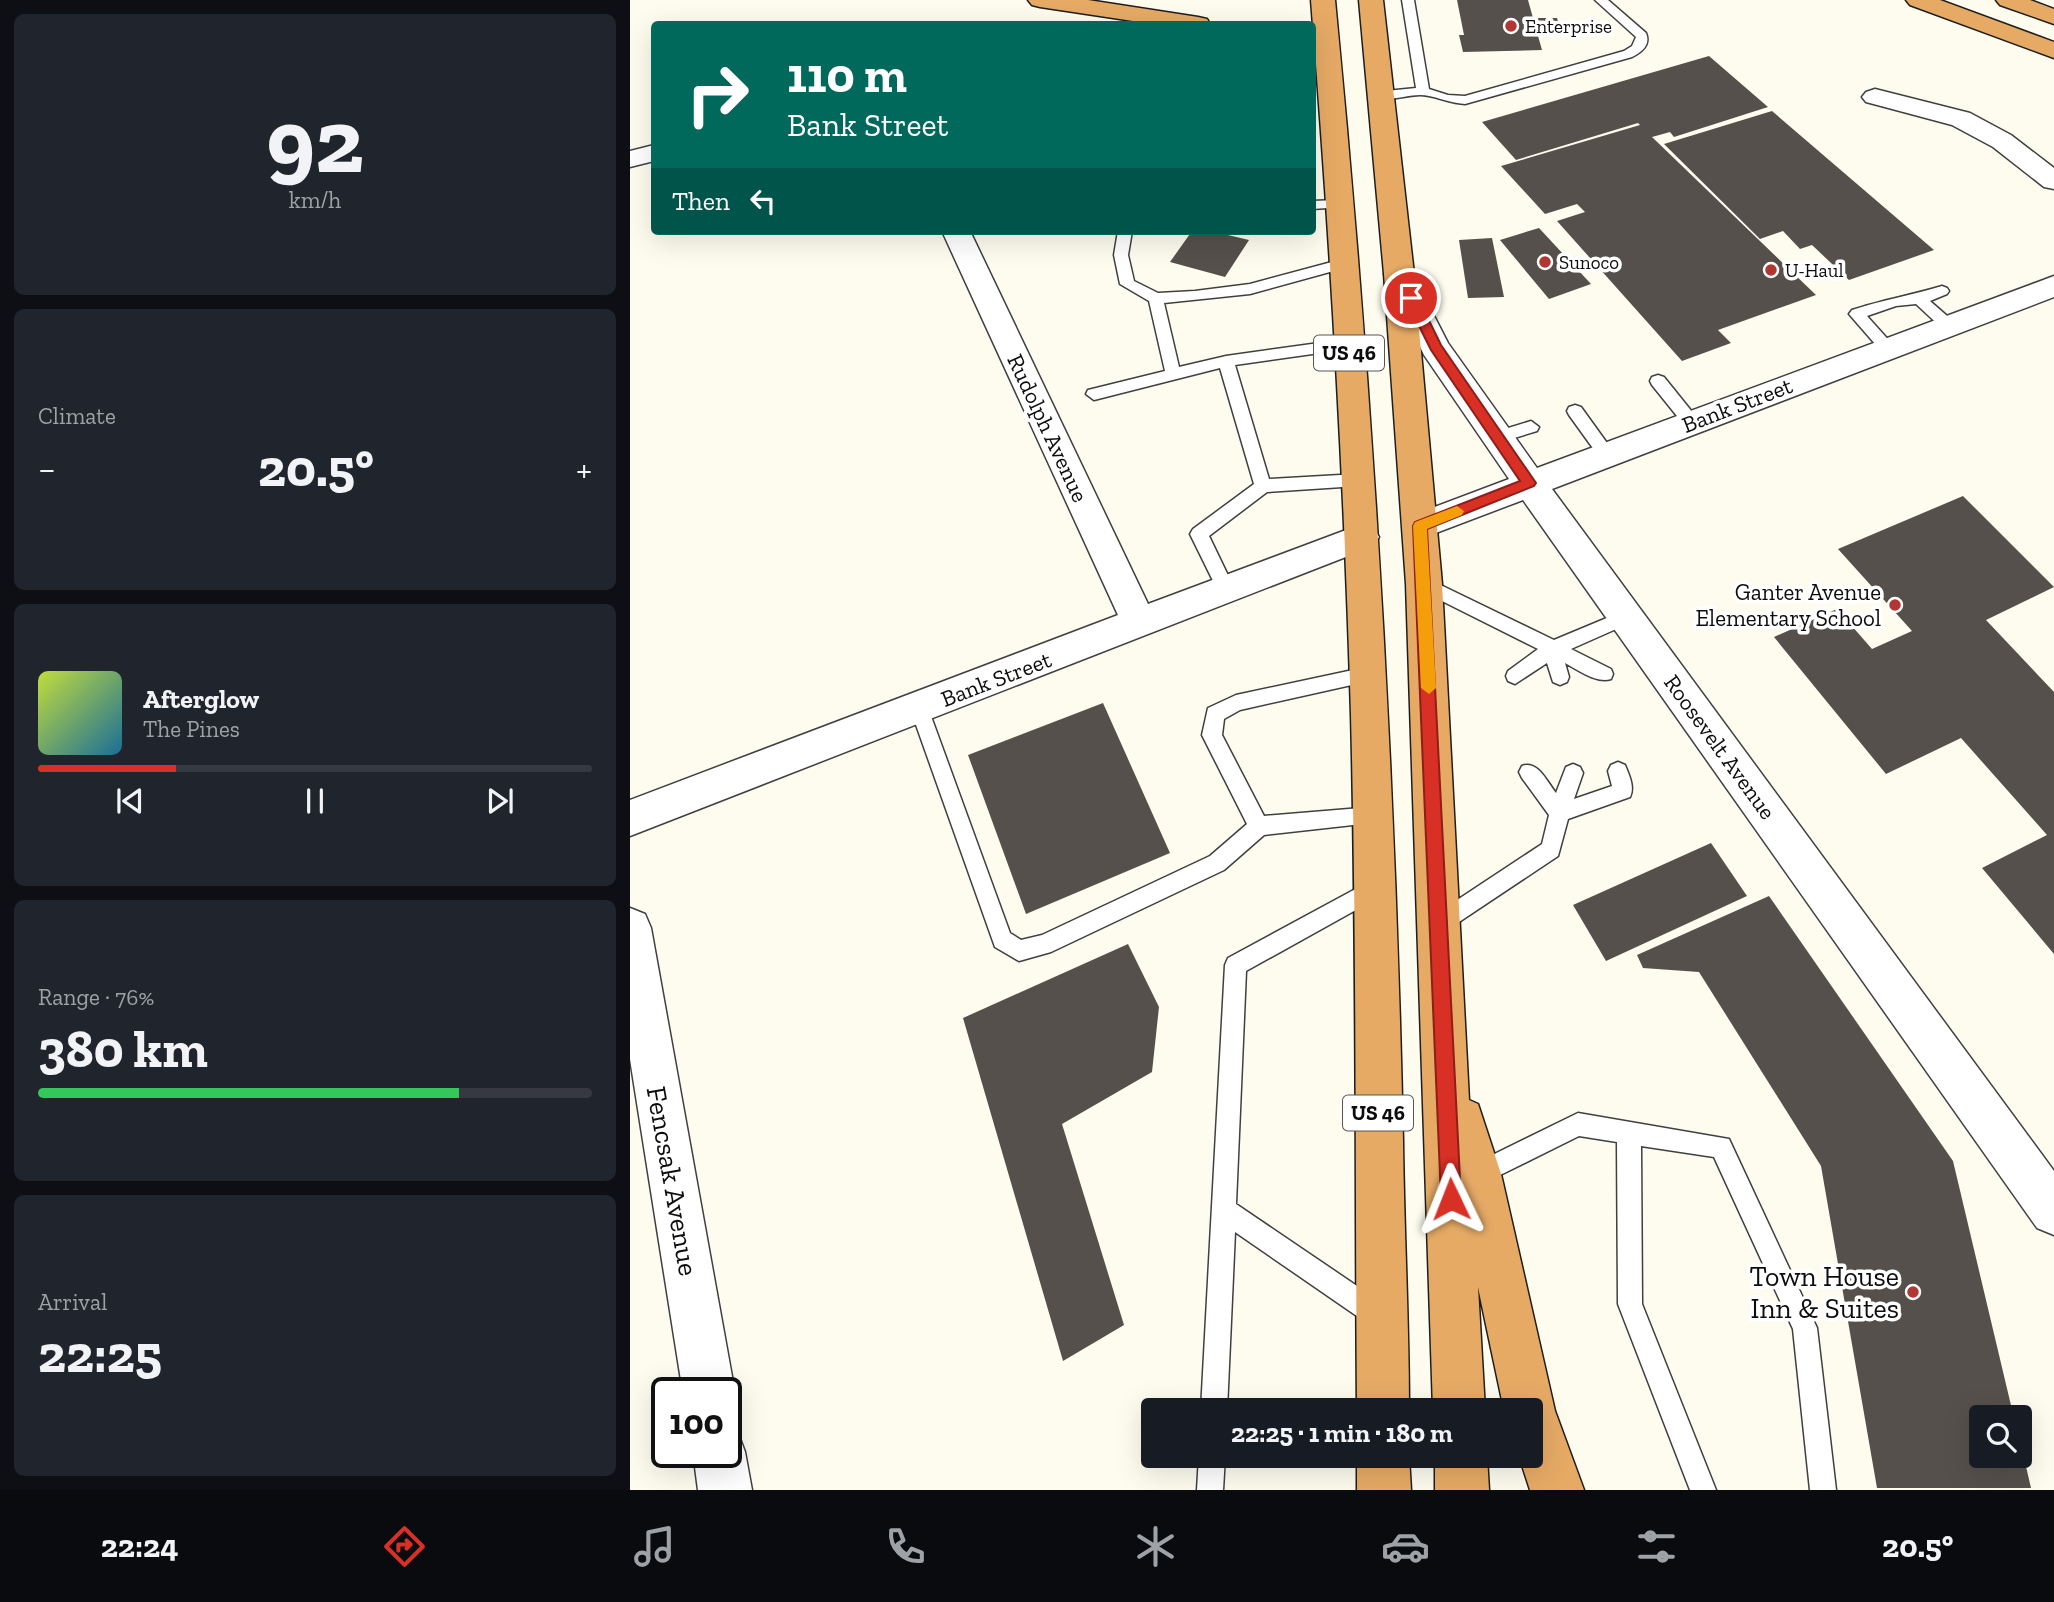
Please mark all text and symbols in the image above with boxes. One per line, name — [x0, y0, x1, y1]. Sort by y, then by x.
place label: Enterprise — [1525, 15, 1612, 38]
marker: Enterprise — [1503, 18, 1519, 34]
text: 110 m — [787, 46, 907, 105]
icon: right — [672, 49, 763, 140]
text: 92 — [266, 86, 364, 195]
text: Bank Street — [787, 106, 948, 144]
icon: left — [744, 182, 782, 220]
text: Then — [672, 185, 730, 217]
text: km/h — [289, 186, 341, 214]
place label: Sunoco — [1559, 251, 1619, 274]
marker: Sunoco — [1537, 254, 1553, 270]
place label: U-Haul — [1785, 259, 1843, 282]
marker: U-Haul — [1763, 262, 1779, 278]
pin — [1381, 268, 1441, 328]
icon: arrive — [1392, 279, 1430, 317]
road number: US 46 — [1314, 336, 1384, 370]
street label: Rudolph Avenue — [1001, 349, 1095, 507]
street label: Bank Street — [1678, 371, 1797, 439]
text: Climate — [38, 402, 116, 430]
text: 20.5° — [258, 437, 374, 499]
text: − — [38, 446, 56, 492]
text: + — [576, 446, 592, 492]
place label: Ganter Avenue Elementary School — [1696, 578, 1881, 632]
marker: Ganter Avenue Elementary School — [1887, 597, 1903, 613]
street label: Bank Street — [937, 645, 1056, 713]
street label: Roosevelt Avenue — [1658, 669, 1782, 825]
text: Afterglow — [143, 683, 259, 715]
text: The Pines — [143, 715, 240, 743]
icon: previous — [111, 782, 149, 820]
icon: pause — [296, 782, 334, 820]
icon: next — [481, 782, 519, 820]
text: Range · 76% — [38, 983, 154, 1011]
text: 380 km — [38, 1018, 208, 1080]
street label: Fencsak Avenue — [640, 1084, 705, 1278]
road number: US 46 — [1343, 1096, 1413, 1130]
position arrow — [1414, 1162, 1488, 1236]
place label: Town House Inn & Suites — [1750, 1260, 1899, 1325]
marker: Town House Inn & Suites — [1905, 1284, 1921, 1300]
text: Arrival — [38, 1288, 107, 1316]
text: 22:25 — [38, 1323, 162, 1385]
speed limit sign: 100 — [651, 1377, 742, 1468]
map controls — [1969, 1405, 2032, 1468]
button: search — [1969, 1405, 2032, 1468]
text: 22:25 · 1 min · 180 m — [1231, 1417, 1453, 1449]
icon: directions — [380, 1522, 429, 1571]
icon: music — [630, 1522, 679, 1571]
icon: phone — [881, 1522, 930, 1571]
icon: climate — [1131, 1522, 1180, 1571]
icon: car — [1381, 1522, 1430, 1571]
icon: filters — [1632, 1522, 1681, 1571]
text: 22:24 — [101, 1527, 178, 1565]
text: 20.5° — [1882, 1527, 1953, 1565]

